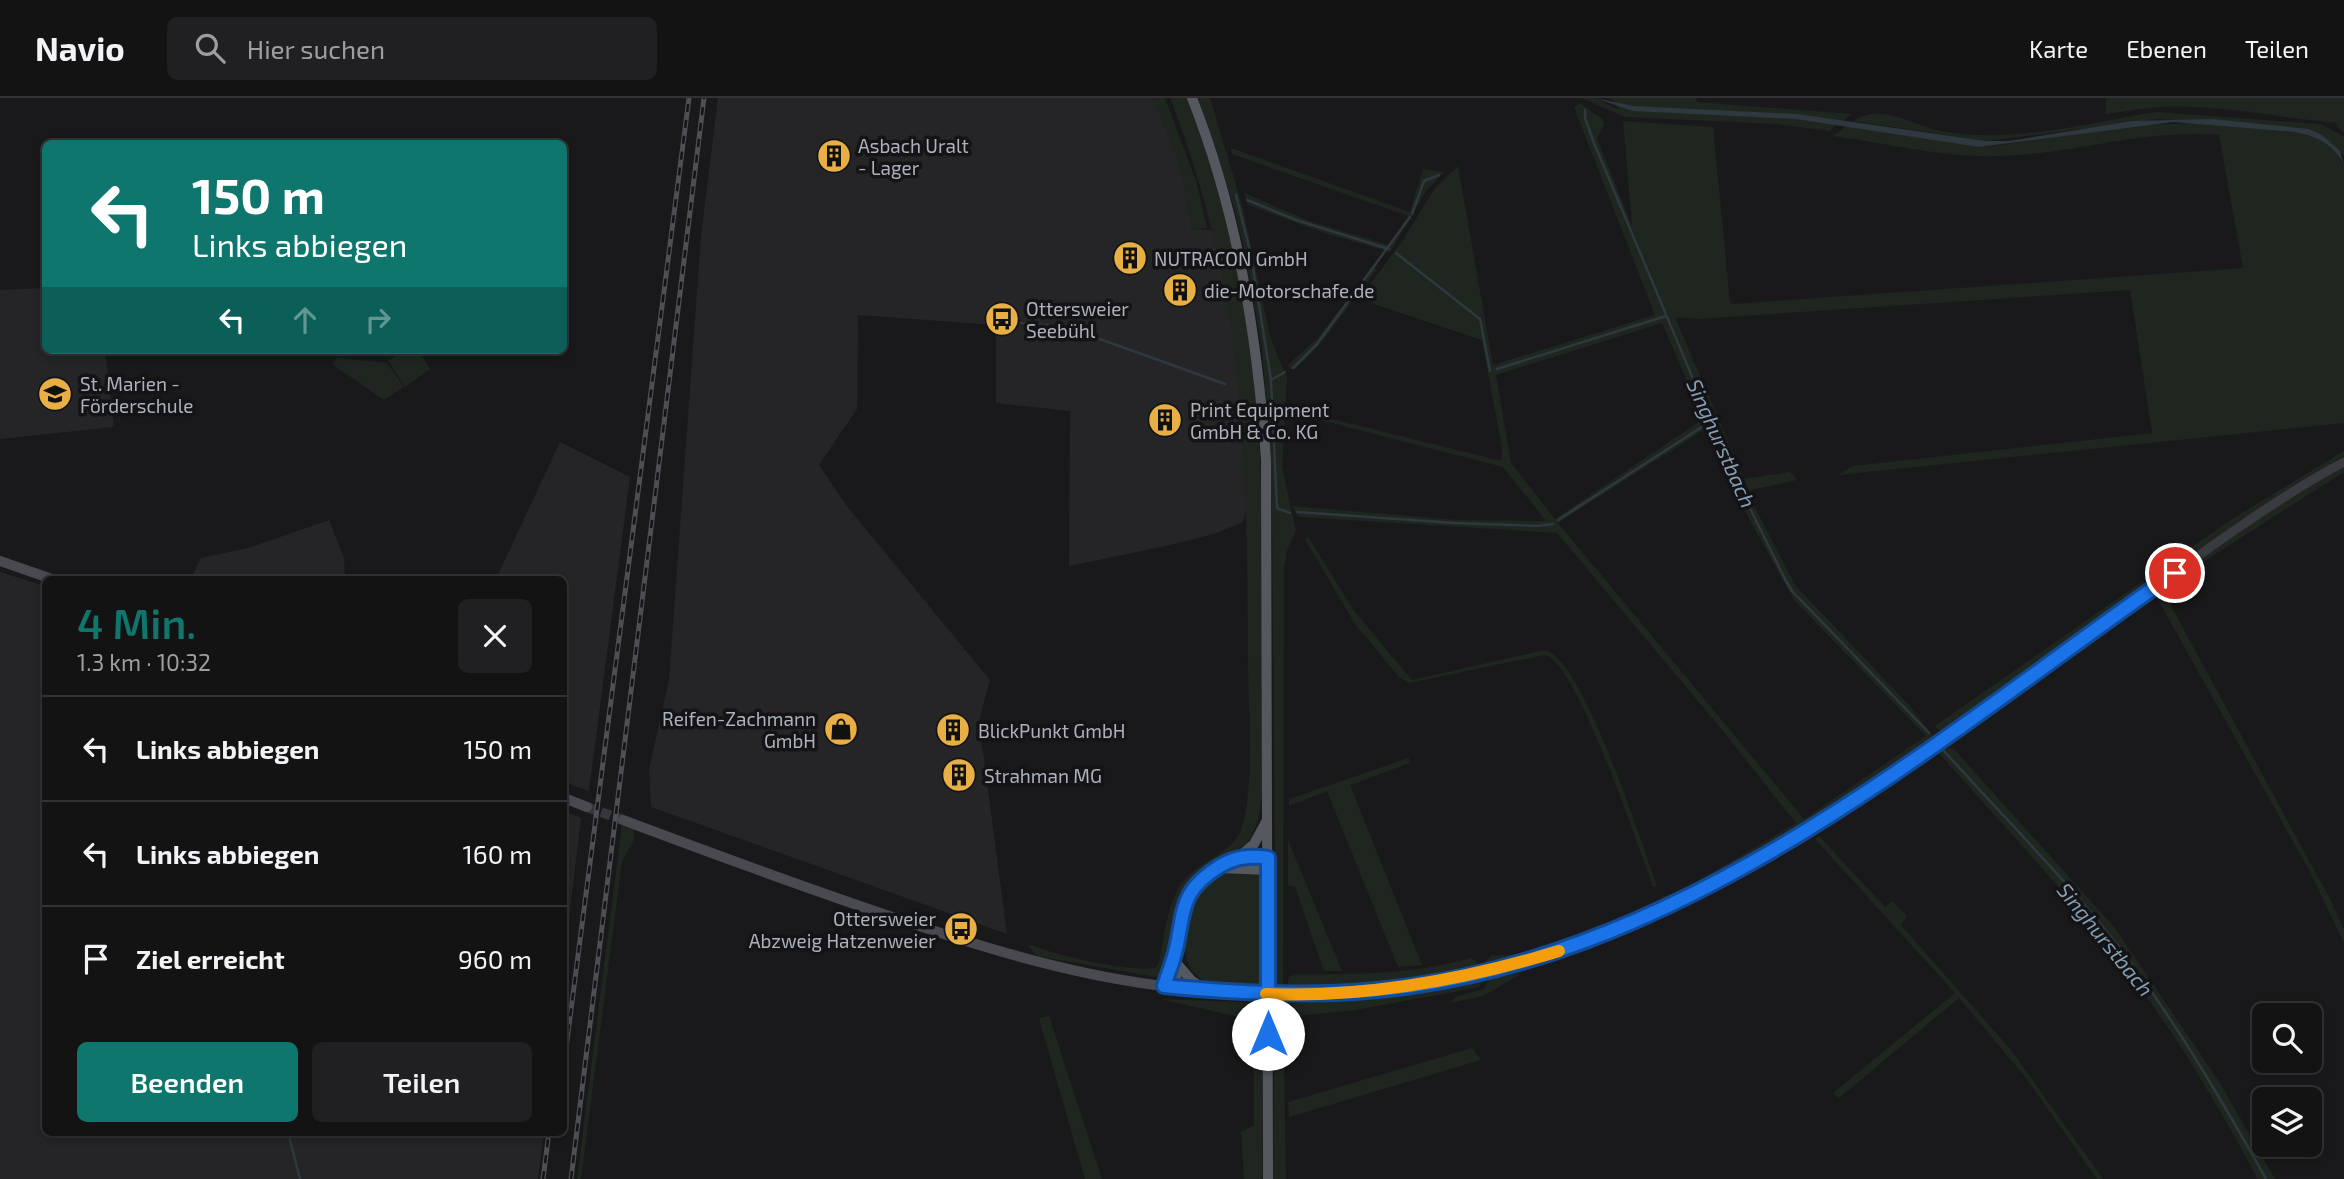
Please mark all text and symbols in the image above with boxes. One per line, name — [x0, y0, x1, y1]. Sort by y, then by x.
search box — [167, 17, 657, 80]
text: Navio — [35, 28, 125, 68]
icon: search — [191, 29, 229, 67]
text: Hier suchen — [247, 33, 385, 64]
text: Karte — [2029, 34, 2088, 63]
text: Ebenen — [2126, 34, 2207, 63]
text: Teilen — [2245, 34, 2309, 63]
place label: Asbach Uralt - Lager — [858, 134, 969, 179]
building icon: Asbach Uralt - Lager — [815, 137, 853, 175]
text: 150 m — [192, 165, 325, 224]
icon: left — [77, 168, 168, 259]
text: Links abbiegen — [192, 225, 407, 263]
building icon: NUTRACON GmbH — [1111, 239, 1149, 277]
place label: NUTRACON GmbH — [1154, 247, 1308, 270]
building icon: die-Motorschafe.de — [1161, 271, 1199, 309]
place label: die-Motorschafe.de — [1204, 279, 1375, 302]
place label: Ottersweier Seebühl — [1026, 297, 1129, 342]
bus stop icon: Ottersweier Seebühl — [983, 300, 1021, 338]
icon: left — [213, 301, 251, 339]
icon: ahead — [286, 301, 324, 339]
icon: right — [359, 301, 397, 339]
place label: St. Marien - Förderschule — [80, 372, 194, 417]
school or university icon: St. Marien - Förderschule — [36, 375, 74, 413]
water label: Singhurstbach — [1682, 375, 1762, 511]
place label: Print Equipment GmbH & Co. KG — [1190, 398, 1329, 443]
building icon: Print Equipment GmbH & Co. KG — [1146, 401, 1184, 439]
pin — [2145, 543, 2205, 603]
icon: arrive — [2156, 554, 2194, 592]
text: 4 Min. — [77, 597, 196, 647]
button: close — [458, 599, 532, 673]
text: 1.3 km · 10:32 — [77, 648, 211, 676]
place label: Reifen-Zachmann GmbH — [662, 707, 816, 752]
shop icon: Reifen-Zachmann GmbH — [822, 710, 860, 748]
building icon: BlickPunkt GmbH — [934, 711, 972, 749]
place label: BlickPunkt GmbH — [978, 719, 1125, 742]
icon: left — [77, 730, 115, 768]
text: Links abbiegen — [136, 733, 320, 764]
text: 150 m — [463, 733, 532, 764]
building icon: Strahman MG — [940, 756, 978, 794]
place label: Strahman MG — [984, 764, 1102, 787]
icon: left — [77, 835, 115, 873]
text: Links abbiegen — [136, 838, 320, 869]
text: 160 m — [463, 838, 532, 869]
water label: Singhurstbach — [2053, 877, 2159, 1001]
place label: Ottersweier Abzweig Hatzenweier — [749, 907, 936, 952]
bus stop icon: Ottersweier Abzweig Hatzenweier — [942, 910, 980, 948]
icon: arrive — [77, 940, 115, 978]
text: Ziel erreicht — [136, 943, 285, 974]
text: 960 m — [458, 943, 532, 974]
position arrow — [1231, 997, 1305, 1071]
map controls — [2252, 1003, 2322, 1157]
button: search — [2252, 1003, 2322, 1073]
button: Beenden — [77, 1042, 298, 1122]
button: Teilen — [312, 1042, 532, 1122]
button: layers — [2252, 1087, 2322, 1157]

